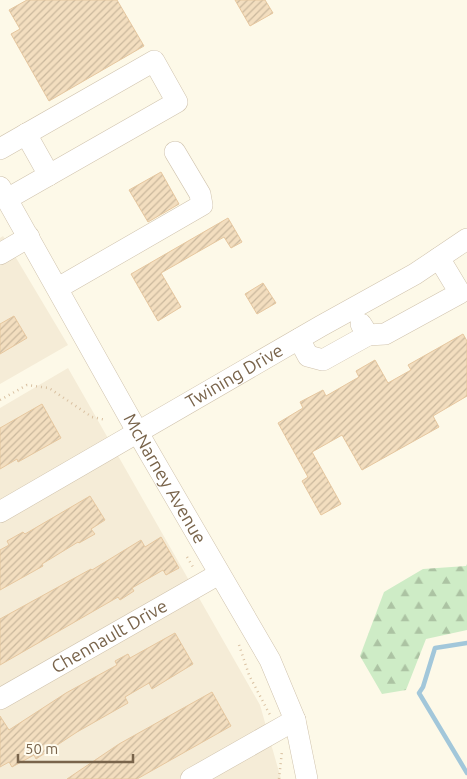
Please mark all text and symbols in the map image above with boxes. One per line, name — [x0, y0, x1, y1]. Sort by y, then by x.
street label: Twining Drive — [182, 339, 286, 411]
street label: McNarney Avenue — [120, 410, 211, 547]
street label: Chennault Drive — [48, 595, 170, 677]
scale bar — [18, 732, 132, 764]
text: 50 m — [25, 740, 58, 757]

